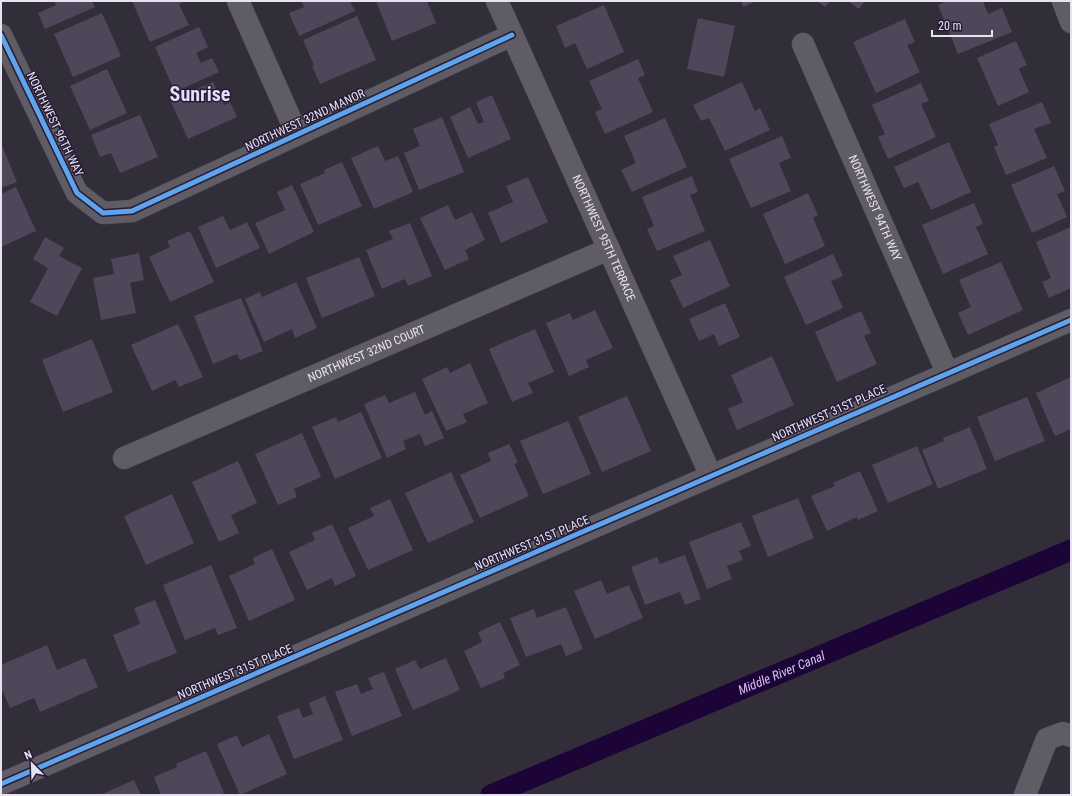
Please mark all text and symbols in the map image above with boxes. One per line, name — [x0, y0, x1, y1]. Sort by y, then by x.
scale bar — [932, 12, 992, 38]
text: 20 m — [938, 19, 962, 33]
street label: NORTHWEST 96TH WAY — [24, 70, 87, 179]
district label: Sunrise — [170, 82, 230, 106]
street label: NORTHWEST 32ND MANOR — [243, 86, 368, 154]
street label: NORTHWEST 94TH WAY — [846, 153, 905, 264]
street label: NORTHWEST 95TH TERRACE — [569, 173, 638, 303]
street label: NORTHWEST 32ND COURT — [306, 322, 427, 385]
street label: NORTHWEST 31ST PLACE — [770, 382, 888, 444]
street label: NORTHWEST 31ST PLACE — [473, 512, 591, 574]
street label: NORTHWEST 31ST PLACE — [176, 641, 294, 703]
water label: Middle River Canal — [736, 648, 828, 698]
north arrow — [12, 744, 52, 784]
text: N — [23, 748, 34, 763]

